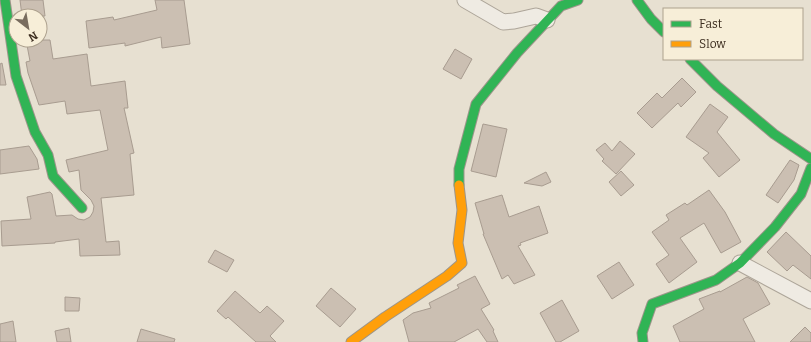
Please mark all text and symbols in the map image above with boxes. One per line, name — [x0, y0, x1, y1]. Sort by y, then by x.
north arrow — [8, 8, 48, 48]
legend — [663, 8, 803, 60]
text: Fast — [699, 17, 723, 31]
text: N — [25, 28, 40, 44]
text: Slow — [699, 37, 726, 51]

